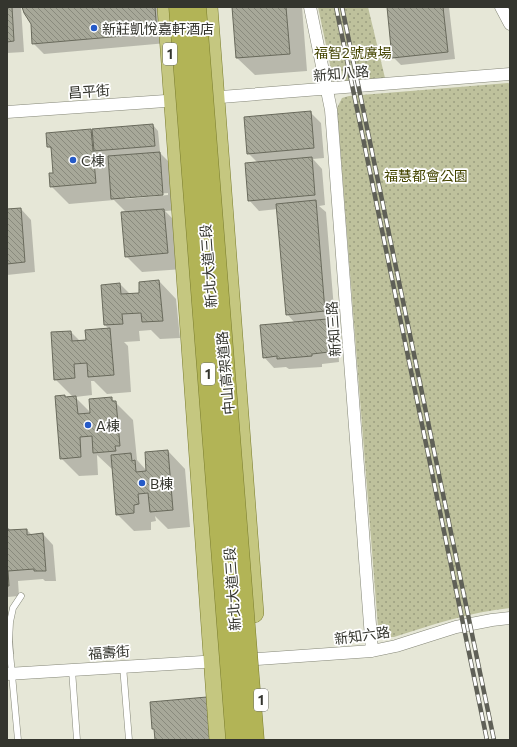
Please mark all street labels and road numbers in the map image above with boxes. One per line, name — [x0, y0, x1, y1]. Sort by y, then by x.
road number: 1 — [163, 43, 177, 65]
street label: 新知八路 — [312, 62, 370, 84]
street label: 昌平街 — [67, 81, 111, 101]
street label: 新北大道三段 — [197, 224, 219, 308]
street label: 新知三路 — [323, 300, 343, 358]
street label: 中山高架道路 — [213, 330, 237, 416]
road number: 1 — [201, 363, 215, 385]
street label: 新北大道三段 — [221, 547, 243, 631]
street label: 新知六路 — [333, 623, 391, 647]
street label: 福壽街 — [87, 642, 131, 662]
road number: 1 — [254, 689, 268, 711]

